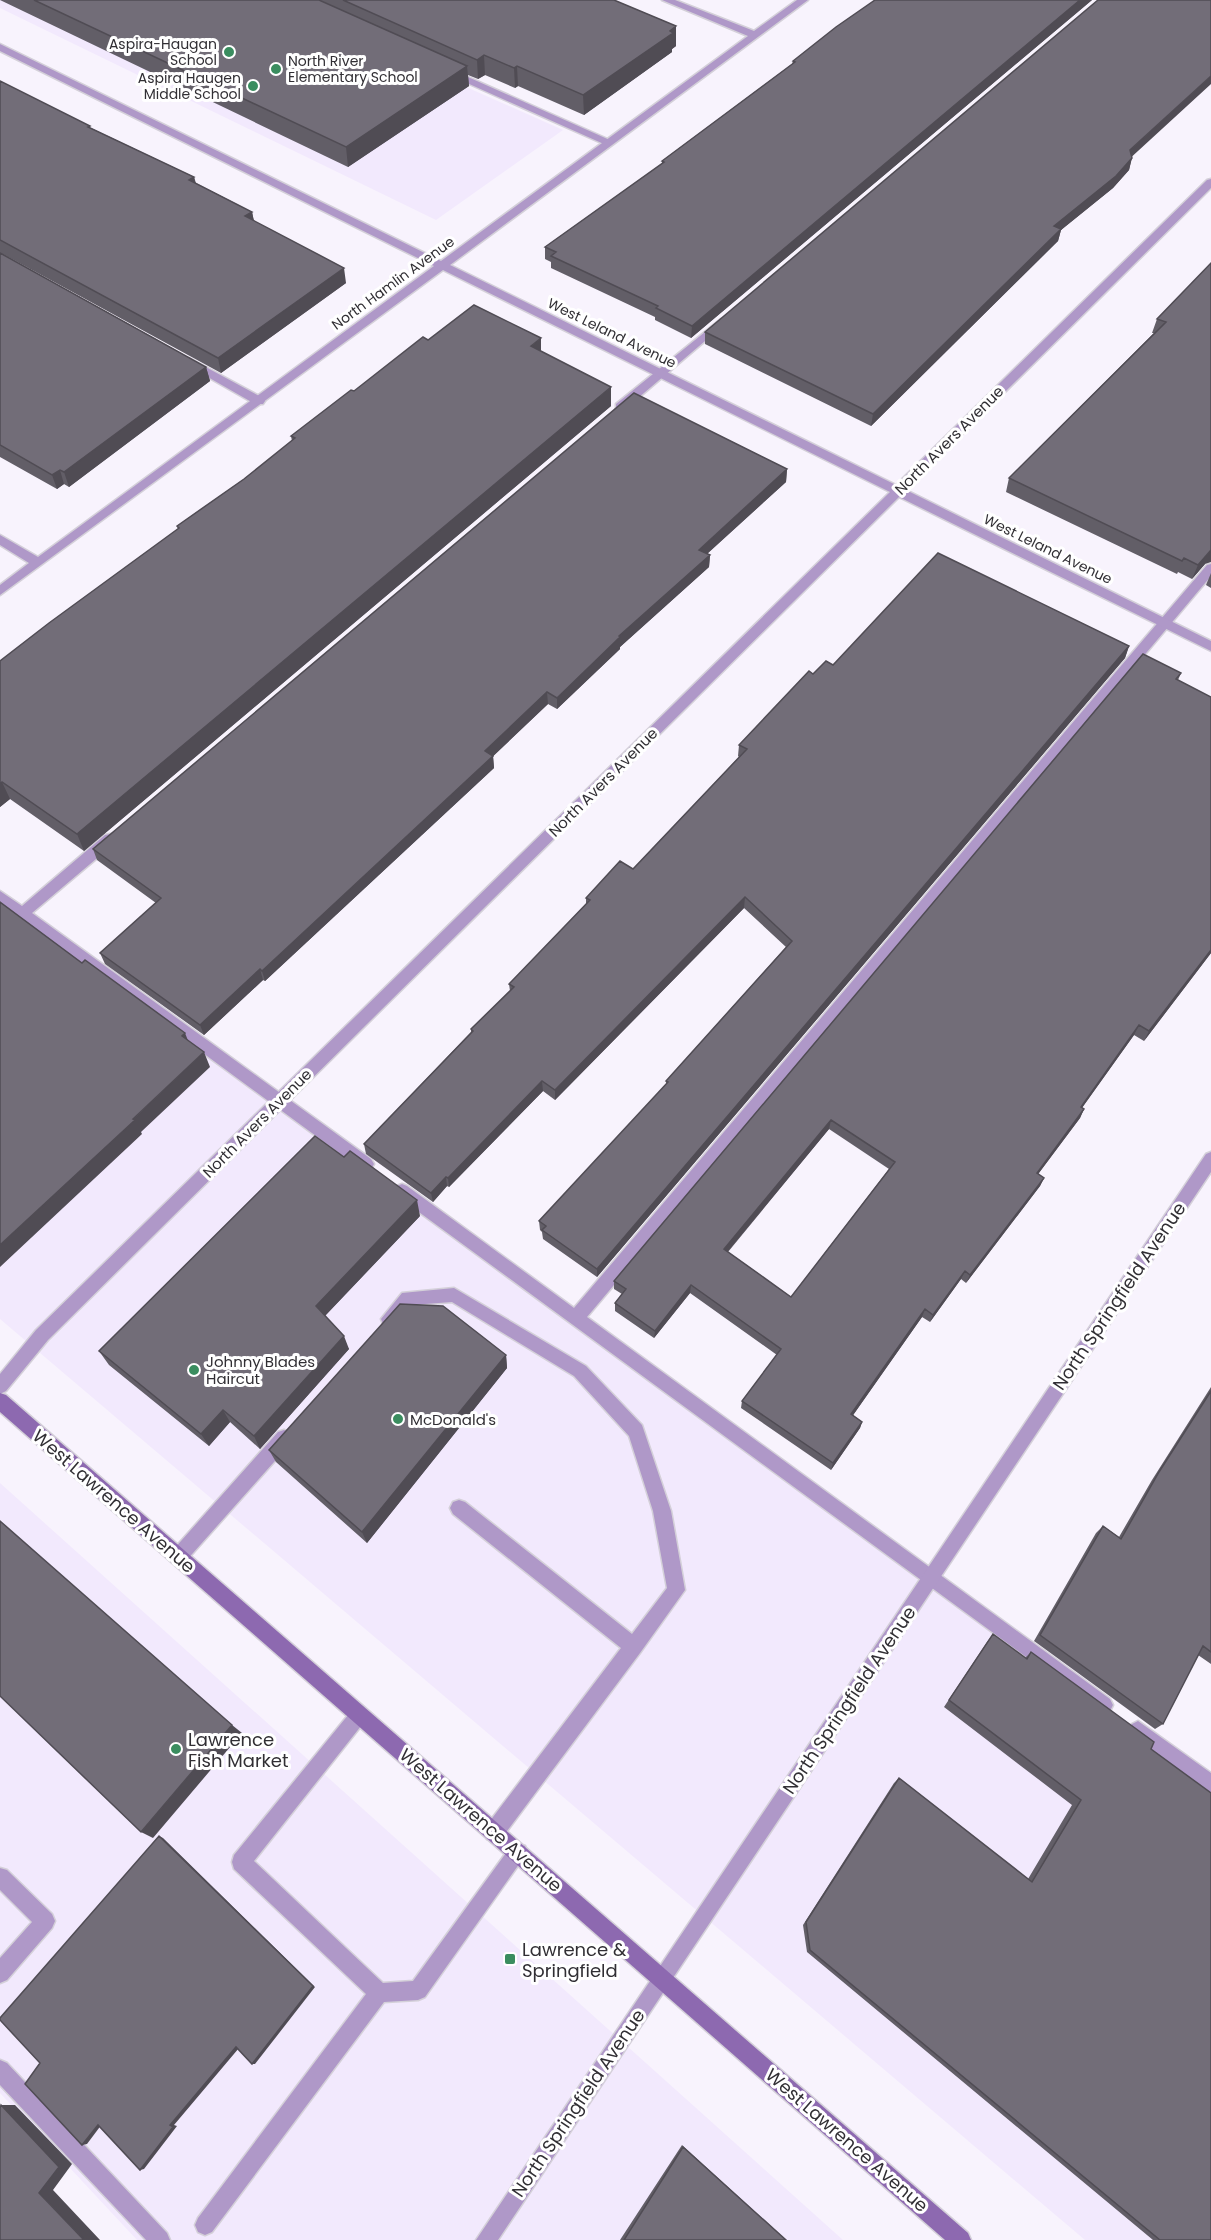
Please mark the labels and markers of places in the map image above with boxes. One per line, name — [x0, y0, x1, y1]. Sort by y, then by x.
place label: Aspira-Haugan School — [109, 34, 217, 70]
marker: Aspira-Haugan School — [222, 45, 236, 59]
place label: North River Elementary School — [288, 51, 418, 87]
marker: North River Elementary School — [269, 62, 283, 76]
place label: Aspira Haugen Middle School — [138, 68, 241, 104]
marker: Aspira Haugen Middle School — [246, 79, 260, 93]
place label: Johnny Blades Haircut — [206, 1351, 315, 1389]
marker: Johnny Blades Haircut — [187, 1363, 201, 1377]
place label: McDonald's — [410, 1409, 496, 1430]
marker: McDonald's — [391, 1412, 405, 1426]
place label: Lawrence Fish Market — [188, 1727, 289, 1773]
marker: Lawrence Fish Market — [169, 1742, 183, 1756]
place label: Lawrence & Springfield — [522, 1937, 627, 1983]
marker: Lawrence & Springfield — [503, 1952, 517, 1966]

